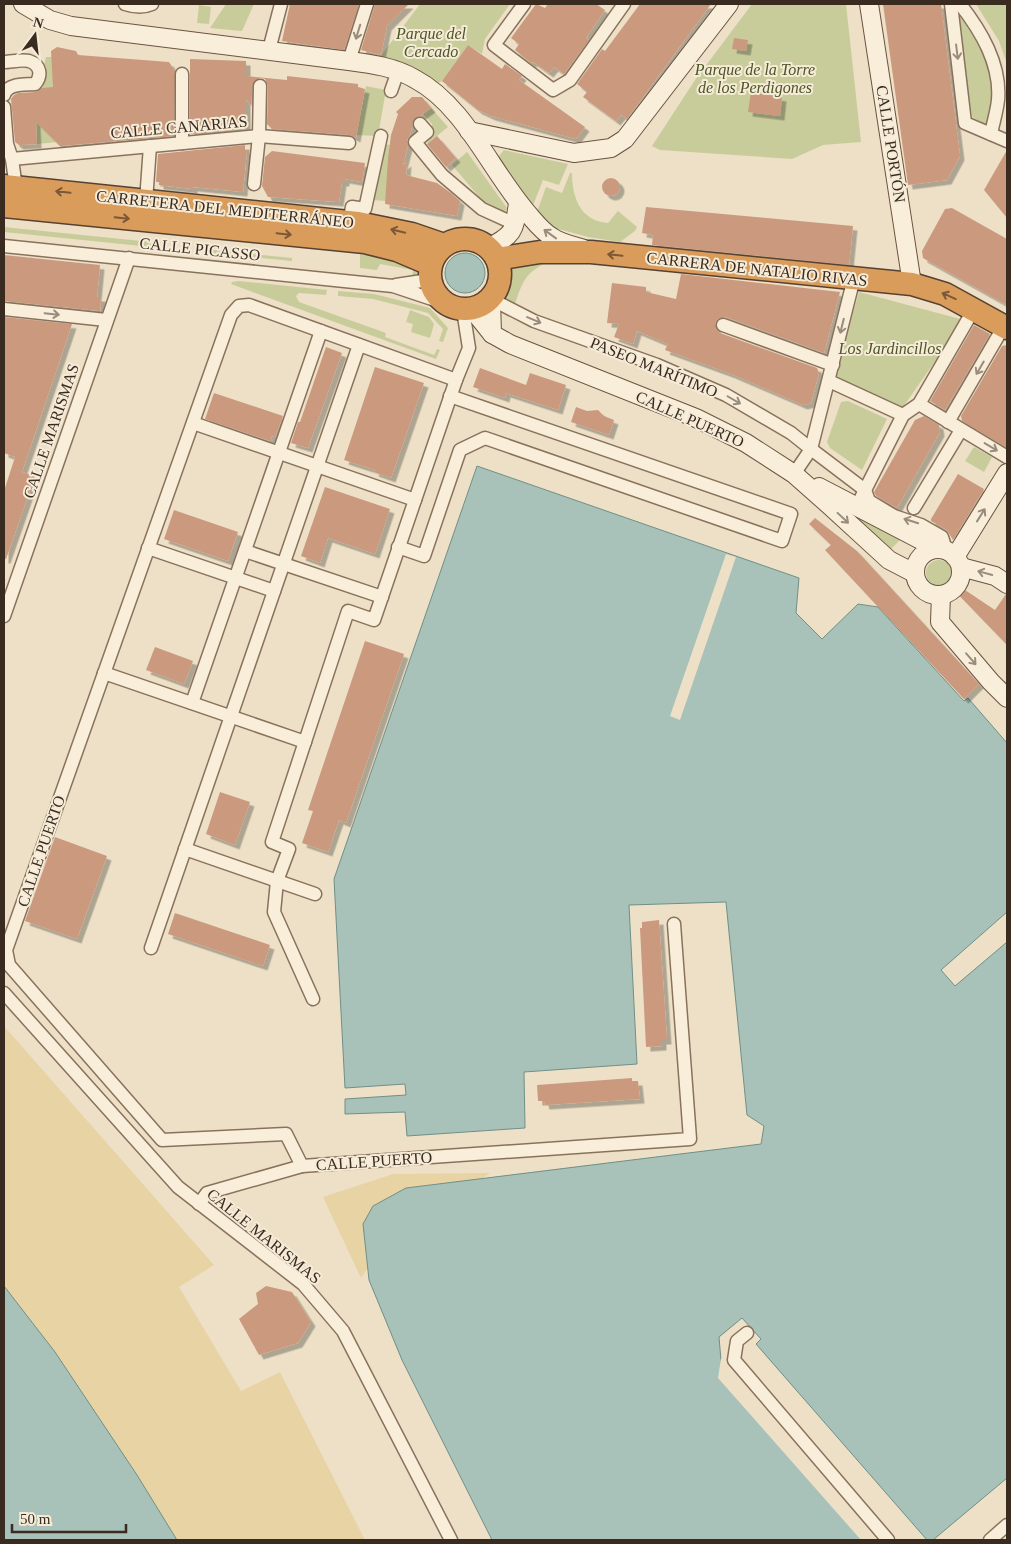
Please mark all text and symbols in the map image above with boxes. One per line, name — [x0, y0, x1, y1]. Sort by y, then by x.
north arrow — [10, 10, 60, 60]
text: N — [31, 14, 45, 31]
one-way arrow — [352, 24, 362, 40]
park label: Parque del Cercado — [395, 25, 467, 60]
one-way arrow — [952, 44, 962, 60]
park label: Parque de la Torre de los Perdigones — [694, 61, 815, 97]
street label: CALLE PORTÓN — [873, 84, 910, 204]
street label: CALLE CANARIAS — [110, 113, 248, 141]
street label: CARRETERA DEL MEDITERRÁNEO — [95, 186, 355, 231]
one-way arrow — [55, 187, 71, 197]
one-way arrow — [114, 213, 130, 223]
one-way arrow — [390, 226, 406, 235]
one-way arrow — [275, 229, 291, 239]
one-way arrow — [543, 229, 557, 239]
street label: CALLE PICASSO — [139, 234, 261, 264]
street label: CARRERA DE NATALIO RIVAS — [646, 249, 868, 289]
one-way arrow — [607, 250, 623, 259]
one-way arrow — [942, 291, 957, 301]
one-way arrow — [44, 309, 60, 319]
one-way arrow — [526, 316, 541, 326]
one-way arrow — [837, 317, 846, 333]
street label: PASEO MARÍTIMO — [588, 333, 721, 400]
park label: Los Jardincillos — [838, 340, 941, 357]
one-way arrow — [974, 361, 984, 375]
street label: CALLE MARISMAS — [20, 362, 82, 500]
street label: CALLE PUERTO — [633, 388, 747, 450]
one-way arrow — [726, 395, 740, 405]
one-way arrow — [983, 443, 997, 453]
one-way arrow — [976, 509, 986, 523]
one-way arrow — [837, 512, 850, 524]
one-way arrow — [904, 516, 920, 526]
one-way arrow — [977, 568, 993, 578]
one-way arrow — [966, 652, 977, 665]
street label: CALLE PUERTO — [14, 793, 68, 909]
street label: CALLE PUERTO — [315, 1148, 433, 1174]
street label: CALLE MARISMAS — [204, 1185, 324, 1287]
scale bar — [12, 1502, 126, 1534]
text: 50 m — [20, 1511, 51, 1527]

